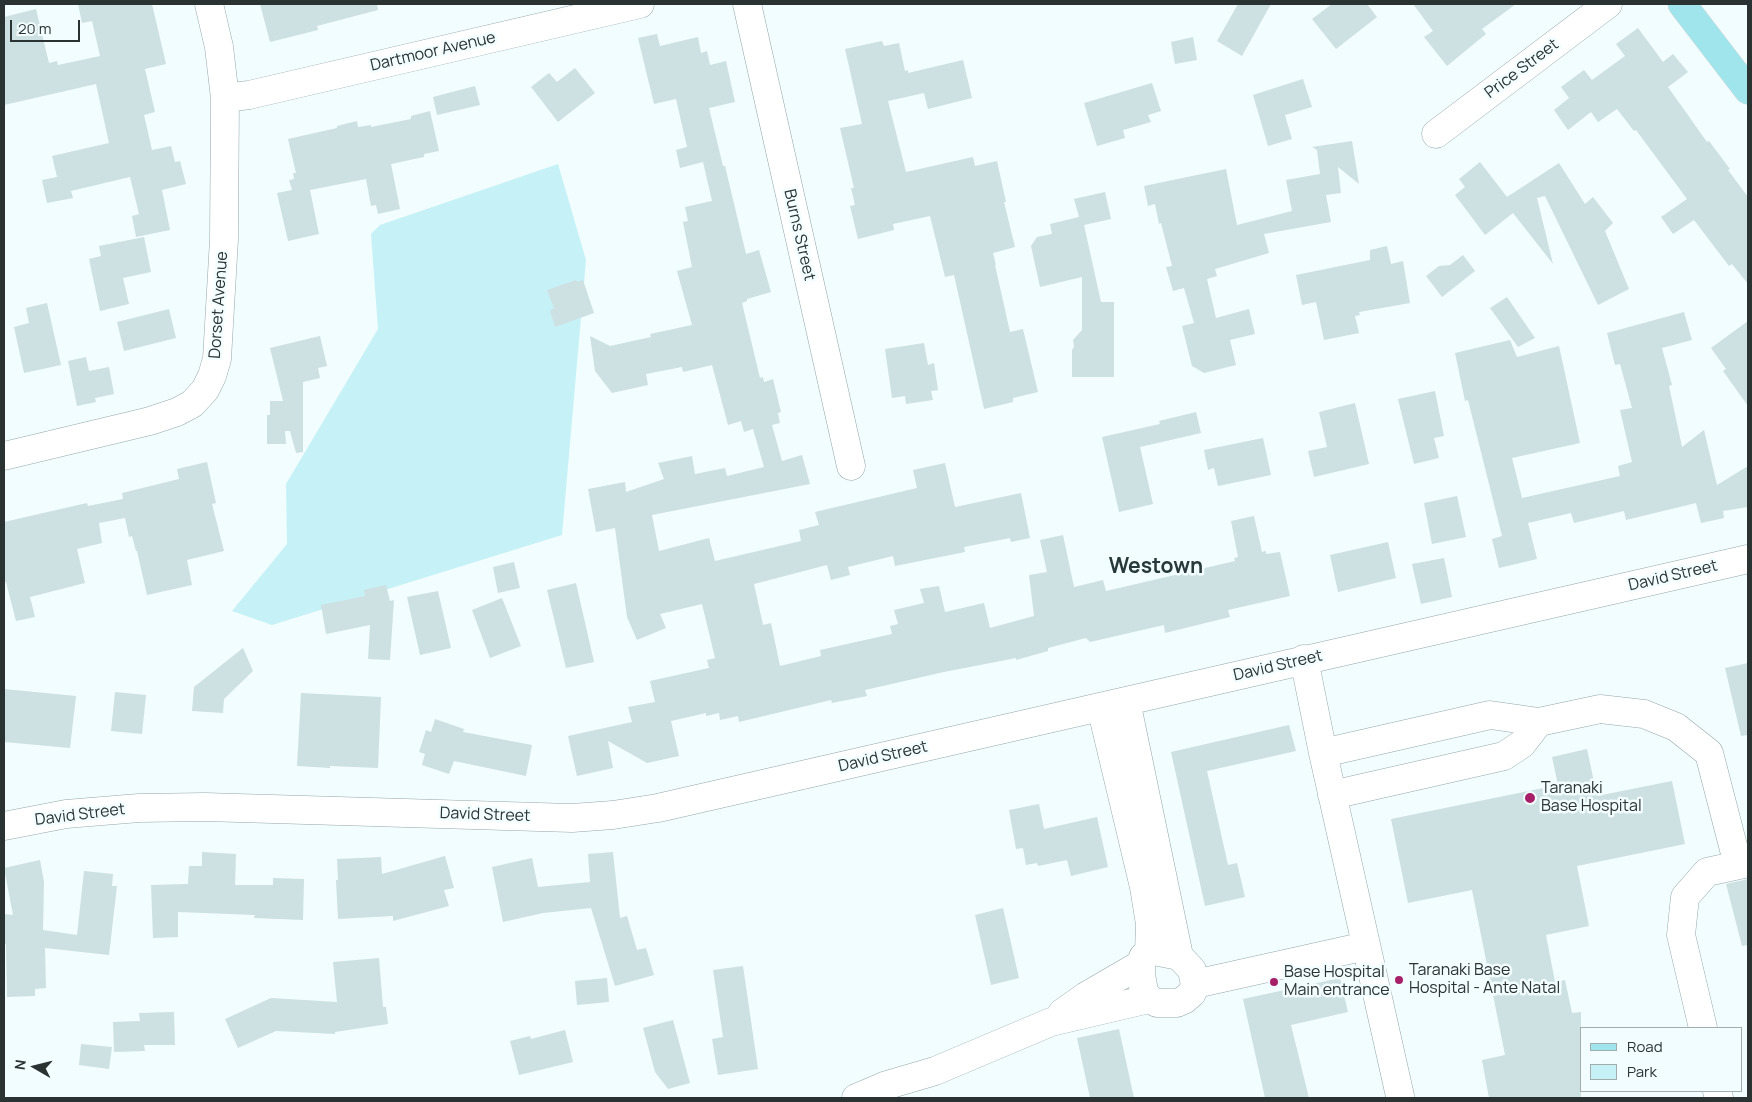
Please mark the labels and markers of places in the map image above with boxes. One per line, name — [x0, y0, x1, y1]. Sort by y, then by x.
place label: Taranaki Base Hospital — [1541, 779, 1642, 817]
marker: Taranaki Base Hospital — [1523, 791, 1537, 805]
place label: Taranaki Base Hospital - Ante Natal — [1409, 961, 1560, 999]
place label: Base Hospital Main entrance — [1284, 963, 1390, 1001]
marker: Taranaki Base Hospital - Ante Natal — [1393, 974, 1405, 986]
marker: Base Hospital Main entrance — [1268, 976, 1280, 988]

